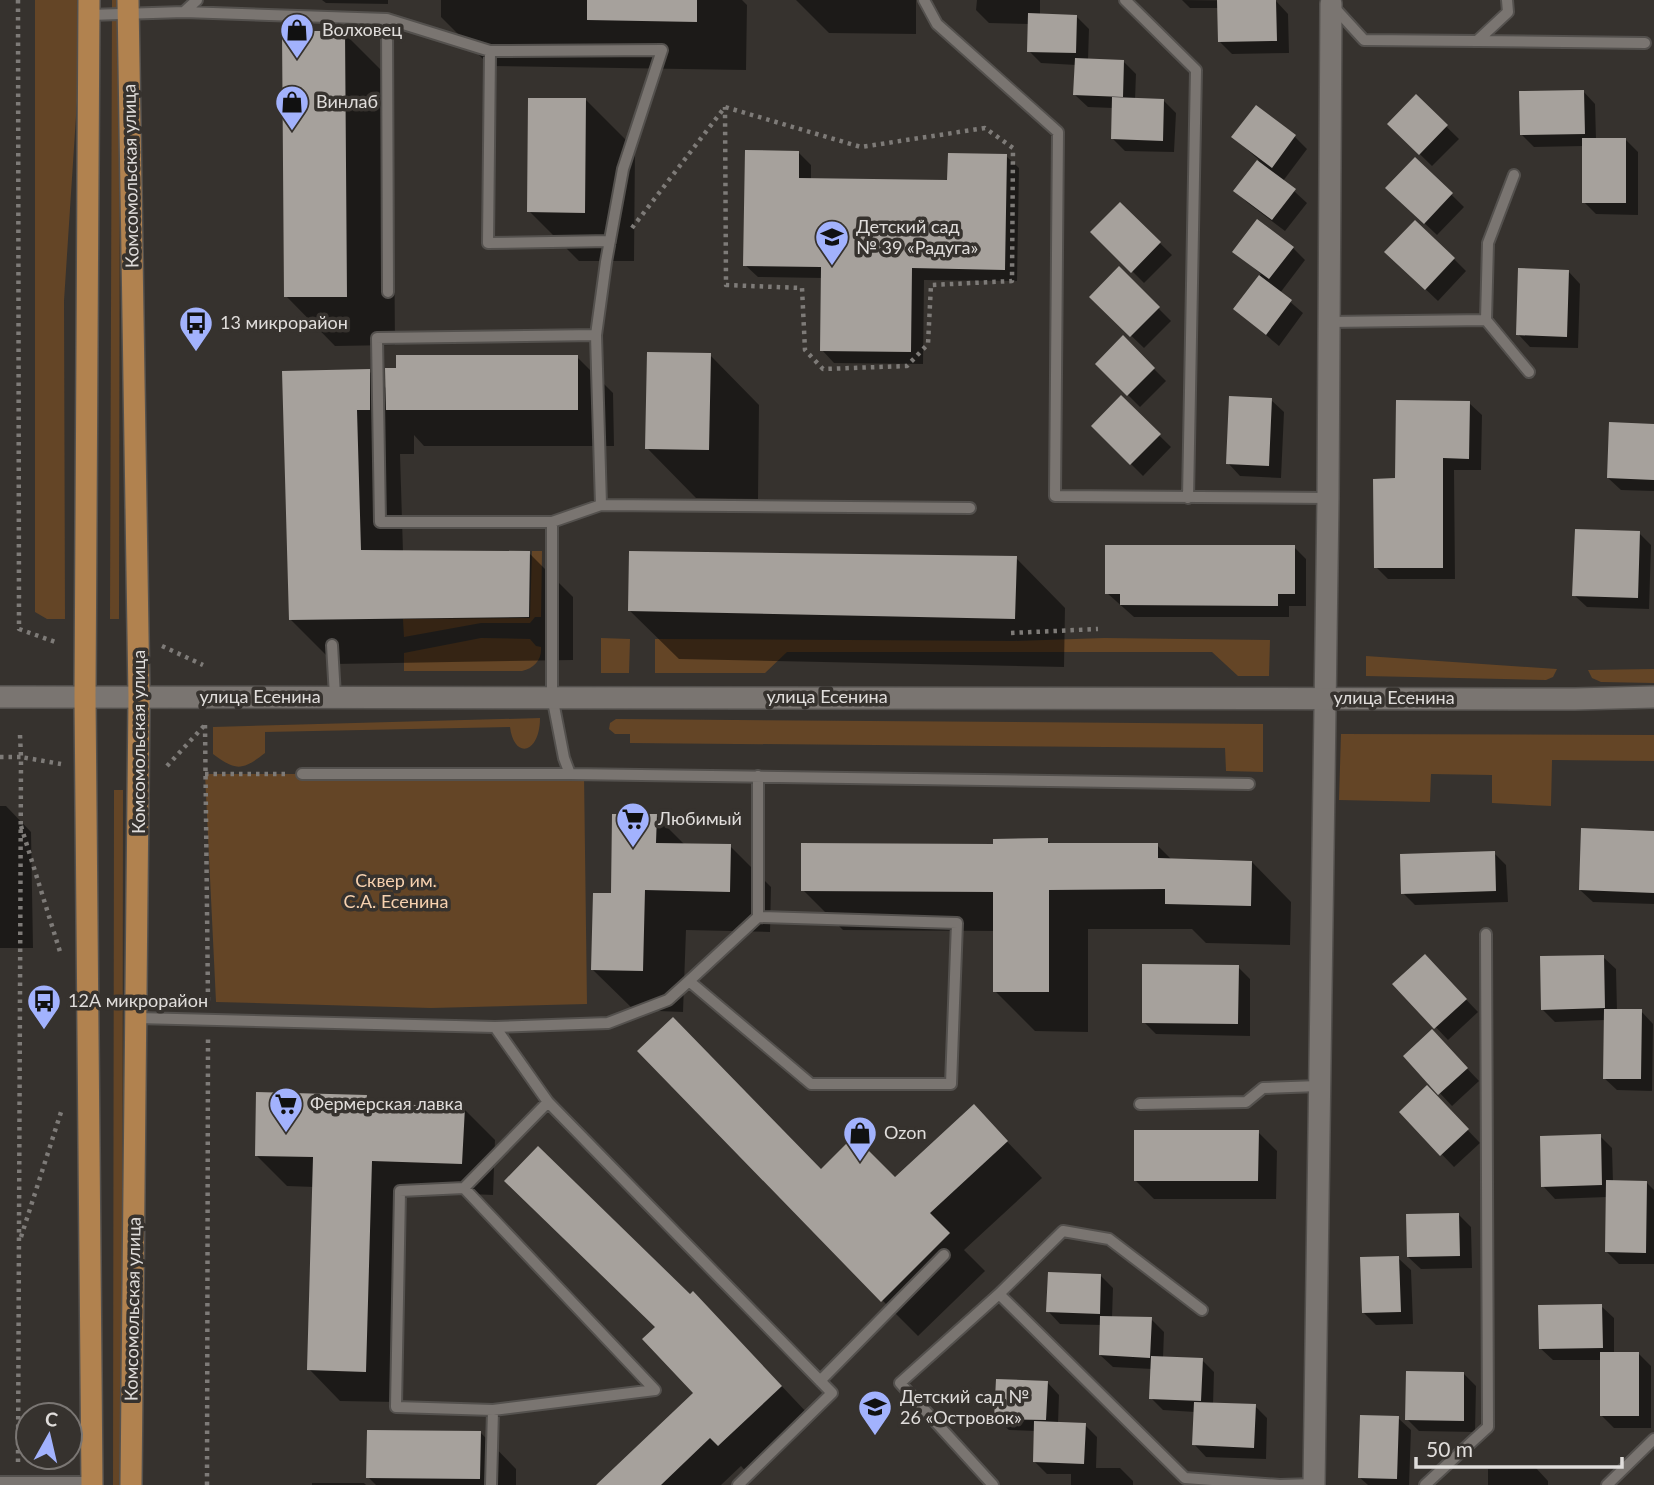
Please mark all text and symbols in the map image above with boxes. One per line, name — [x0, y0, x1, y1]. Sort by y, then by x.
shop icon: Волховец — [278, 11, 316, 60]
place label: Волховец — [322, 18, 402, 40]
shop icon: Винлаб — [273, 83, 311, 132]
street label: Комсомольская улица — [117, 84, 143, 268]
place label: Винлаб — [316, 90, 378, 112]
place label: Детский сад № 39 «Радуга» — [856, 215, 978, 258]
school or university icon: Детский сад № 39 «Радуга» — [813, 218, 851, 267]
bus stop icon: 13 микрорайон — [177, 304, 215, 353]
place label: 13 микрорайон — [220, 311, 348, 333]
street label: Комсомольская улица — [127, 650, 149, 834]
street label: улица Есенина — [199, 685, 321, 707]
street label: улица Есенина — [766, 685, 888, 707]
street label: улица Есенина — [1333, 686, 1455, 708]
supermarket icon: Любимый — [614, 800, 652, 849]
place label: Любимый — [657, 807, 742, 829]
park label: Сквер им. С.А. Есенина — [344, 869, 448, 912]
bus stop icon: 12А микрорайон — [25, 982, 63, 1031]
place label: 12А микрорайон — [68, 989, 208, 1011]
supermarket icon: Фермерская лавка — [267, 1085, 305, 1134]
place label: Фермерская лавка — [310, 1092, 463, 1114]
shop icon: Ozon — [841, 1114, 879, 1163]
place label: Ozon — [884, 1121, 926, 1143]
street label: Комсомольская улица — [119, 1217, 145, 1401]
place label: Детский сад № 26 «Островок» — [900, 1385, 1029, 1428]
school or university icon: Детский сад № 26 «Островок» — [856, 1388, 894, 1437]
north arrow — [14, 1401, 84, 1471]
text: С — [44, 1406, 60, 1431]
scale bar — [1416, 1426, 1622, 1470]
text: 50 m — [1426, 1436, 1473, 1461]

